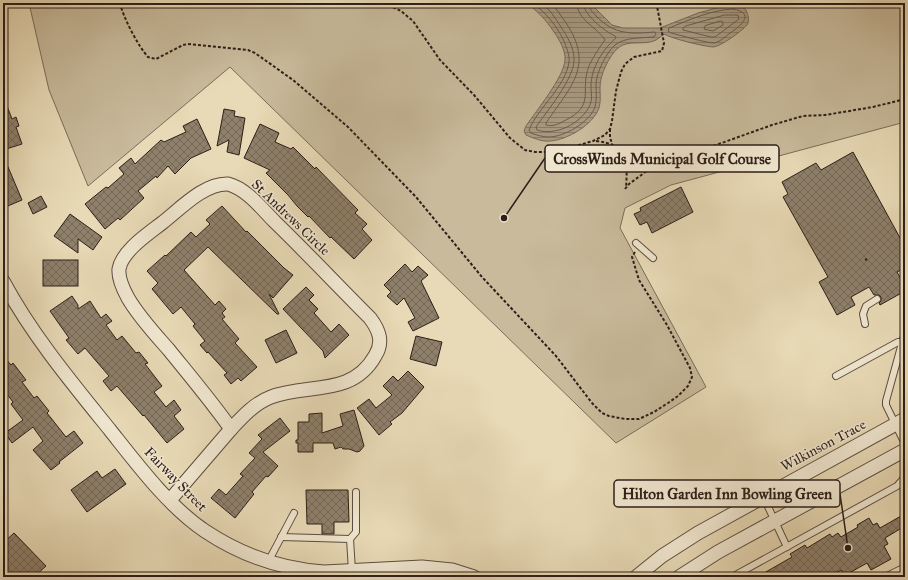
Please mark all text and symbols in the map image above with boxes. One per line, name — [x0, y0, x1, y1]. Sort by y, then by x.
callout: CrossWinds Municipal Golf Course — [545, 145, 779, 172]
text: CrossWinds Municipal Golf Course — [553, 150, 772, 169]
street label: St Andrews Circle — [248, 176, 333, 259]
street label: Wilkinson Trace — [778, 416, 869, 475]
street label: Fairway Street — [141, 444, 211, 515]
callout: Hilton Garden Inn Bowling Green — [614, 480, 840, 507]
text: Hilton Garden Inn Bowling Green — [622, 485, 833, 504]

